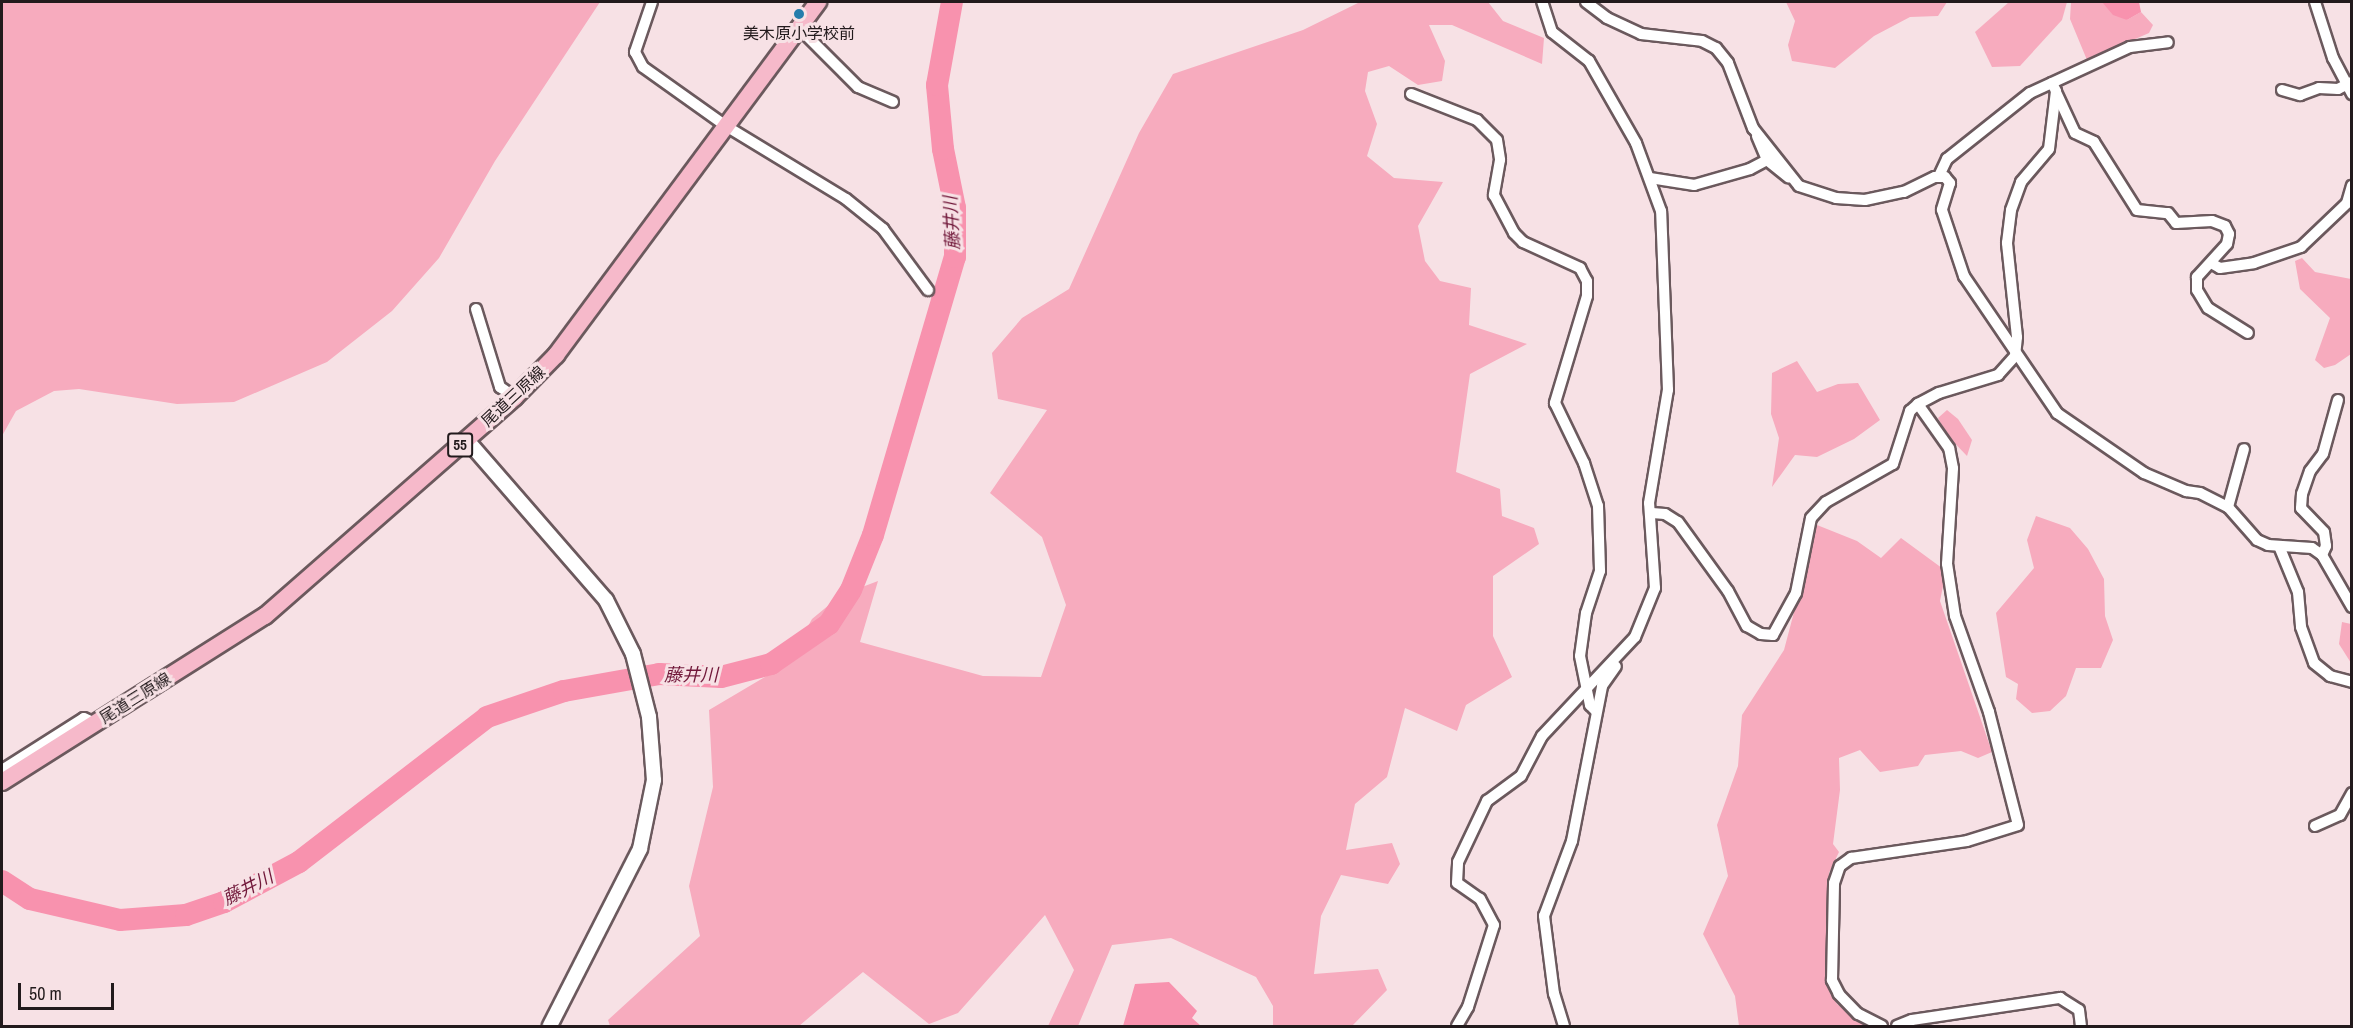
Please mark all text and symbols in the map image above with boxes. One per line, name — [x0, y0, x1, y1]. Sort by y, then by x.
marker: 美木原小学校前 — [792, 7, 806, 21]
place label: 美木原小学校前 — [743, 23, 855, 43]
water label: 藤井川 — [940, 195, 964, 251]
street label: 尾道三原線 — [477, 362, 549, 430]
road number: 55 — [446, 433, 474, 457]
water label: 藤井川 — [664, 664, 718, 686]
street label: 尾道三原線 — [96, 669, 174, 727]
water label: 藤井川 — [219, 866, 277, 910]
scale bar — [21, 971, 117, 1009]
text: 50 m — [29, 981, 62, 1006]

